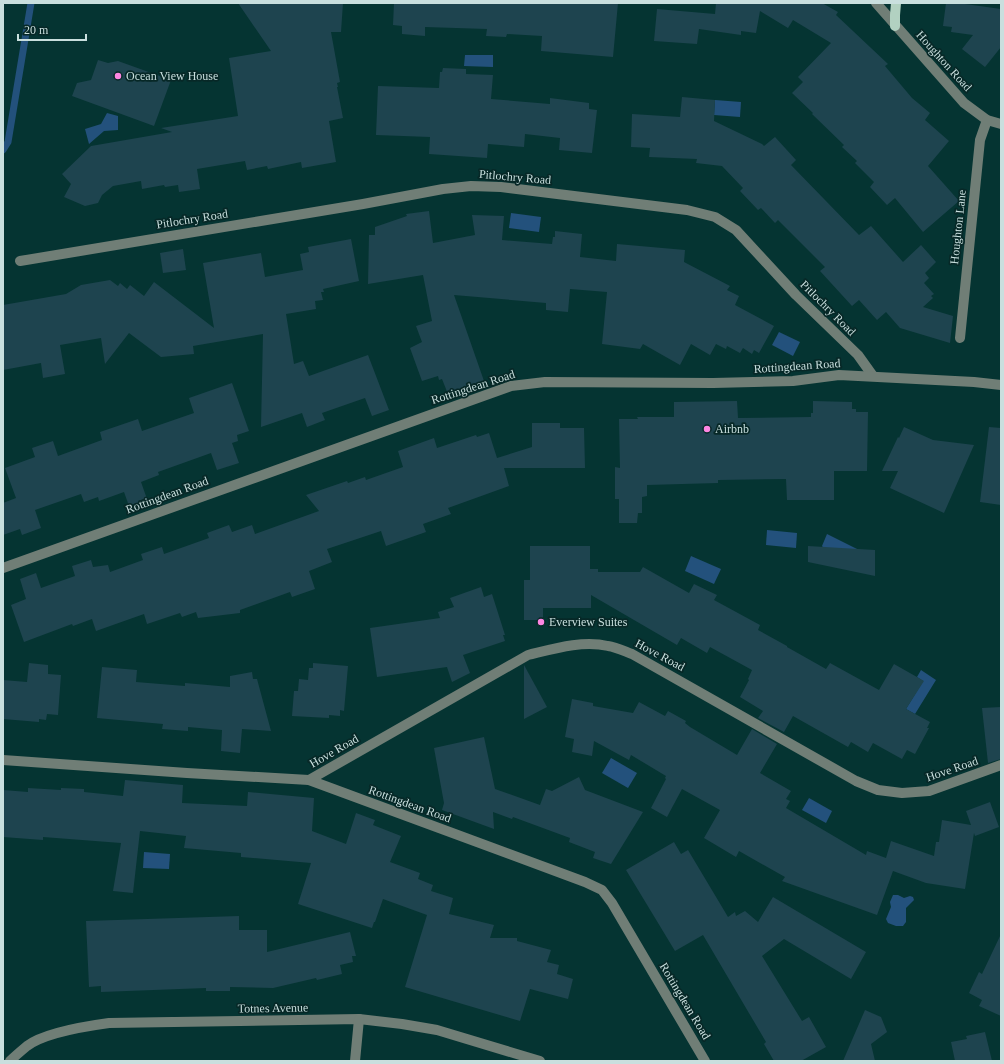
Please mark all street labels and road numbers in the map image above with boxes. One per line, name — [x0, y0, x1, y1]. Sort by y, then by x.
street label: Houghton Road — [913, 28, 975, 94]
street label: Pitlochry Road — [478, 167, 552, 187]
street label: Houghton Lane — [947, 189, 969, 265]
street label: Pitlochry Road — [155, 206, 229, 232]
street label: Pitlochry Road — [797, 277, 859, 339]
street label: Rottingdean Road — [753, 356, 841, 376]
street label: Rottingdean Road — [429, 367, 517, 407]
street label: Rottingdean Road — [124, 474, 210, 516]
street label: Hove Road — [633, 636, 687, 674]
street label: Hove Road — [307, 731, 361, 771]
street label: Hove Road — [924, 754, 980, 784]
street label: Rottingdean Road — [367, 783, 453, 825]
street label: Rottingdean Road — [657, 960, 713, 1042]
street label: Totnes Avenue — [238, 1000, 308, 1016]

